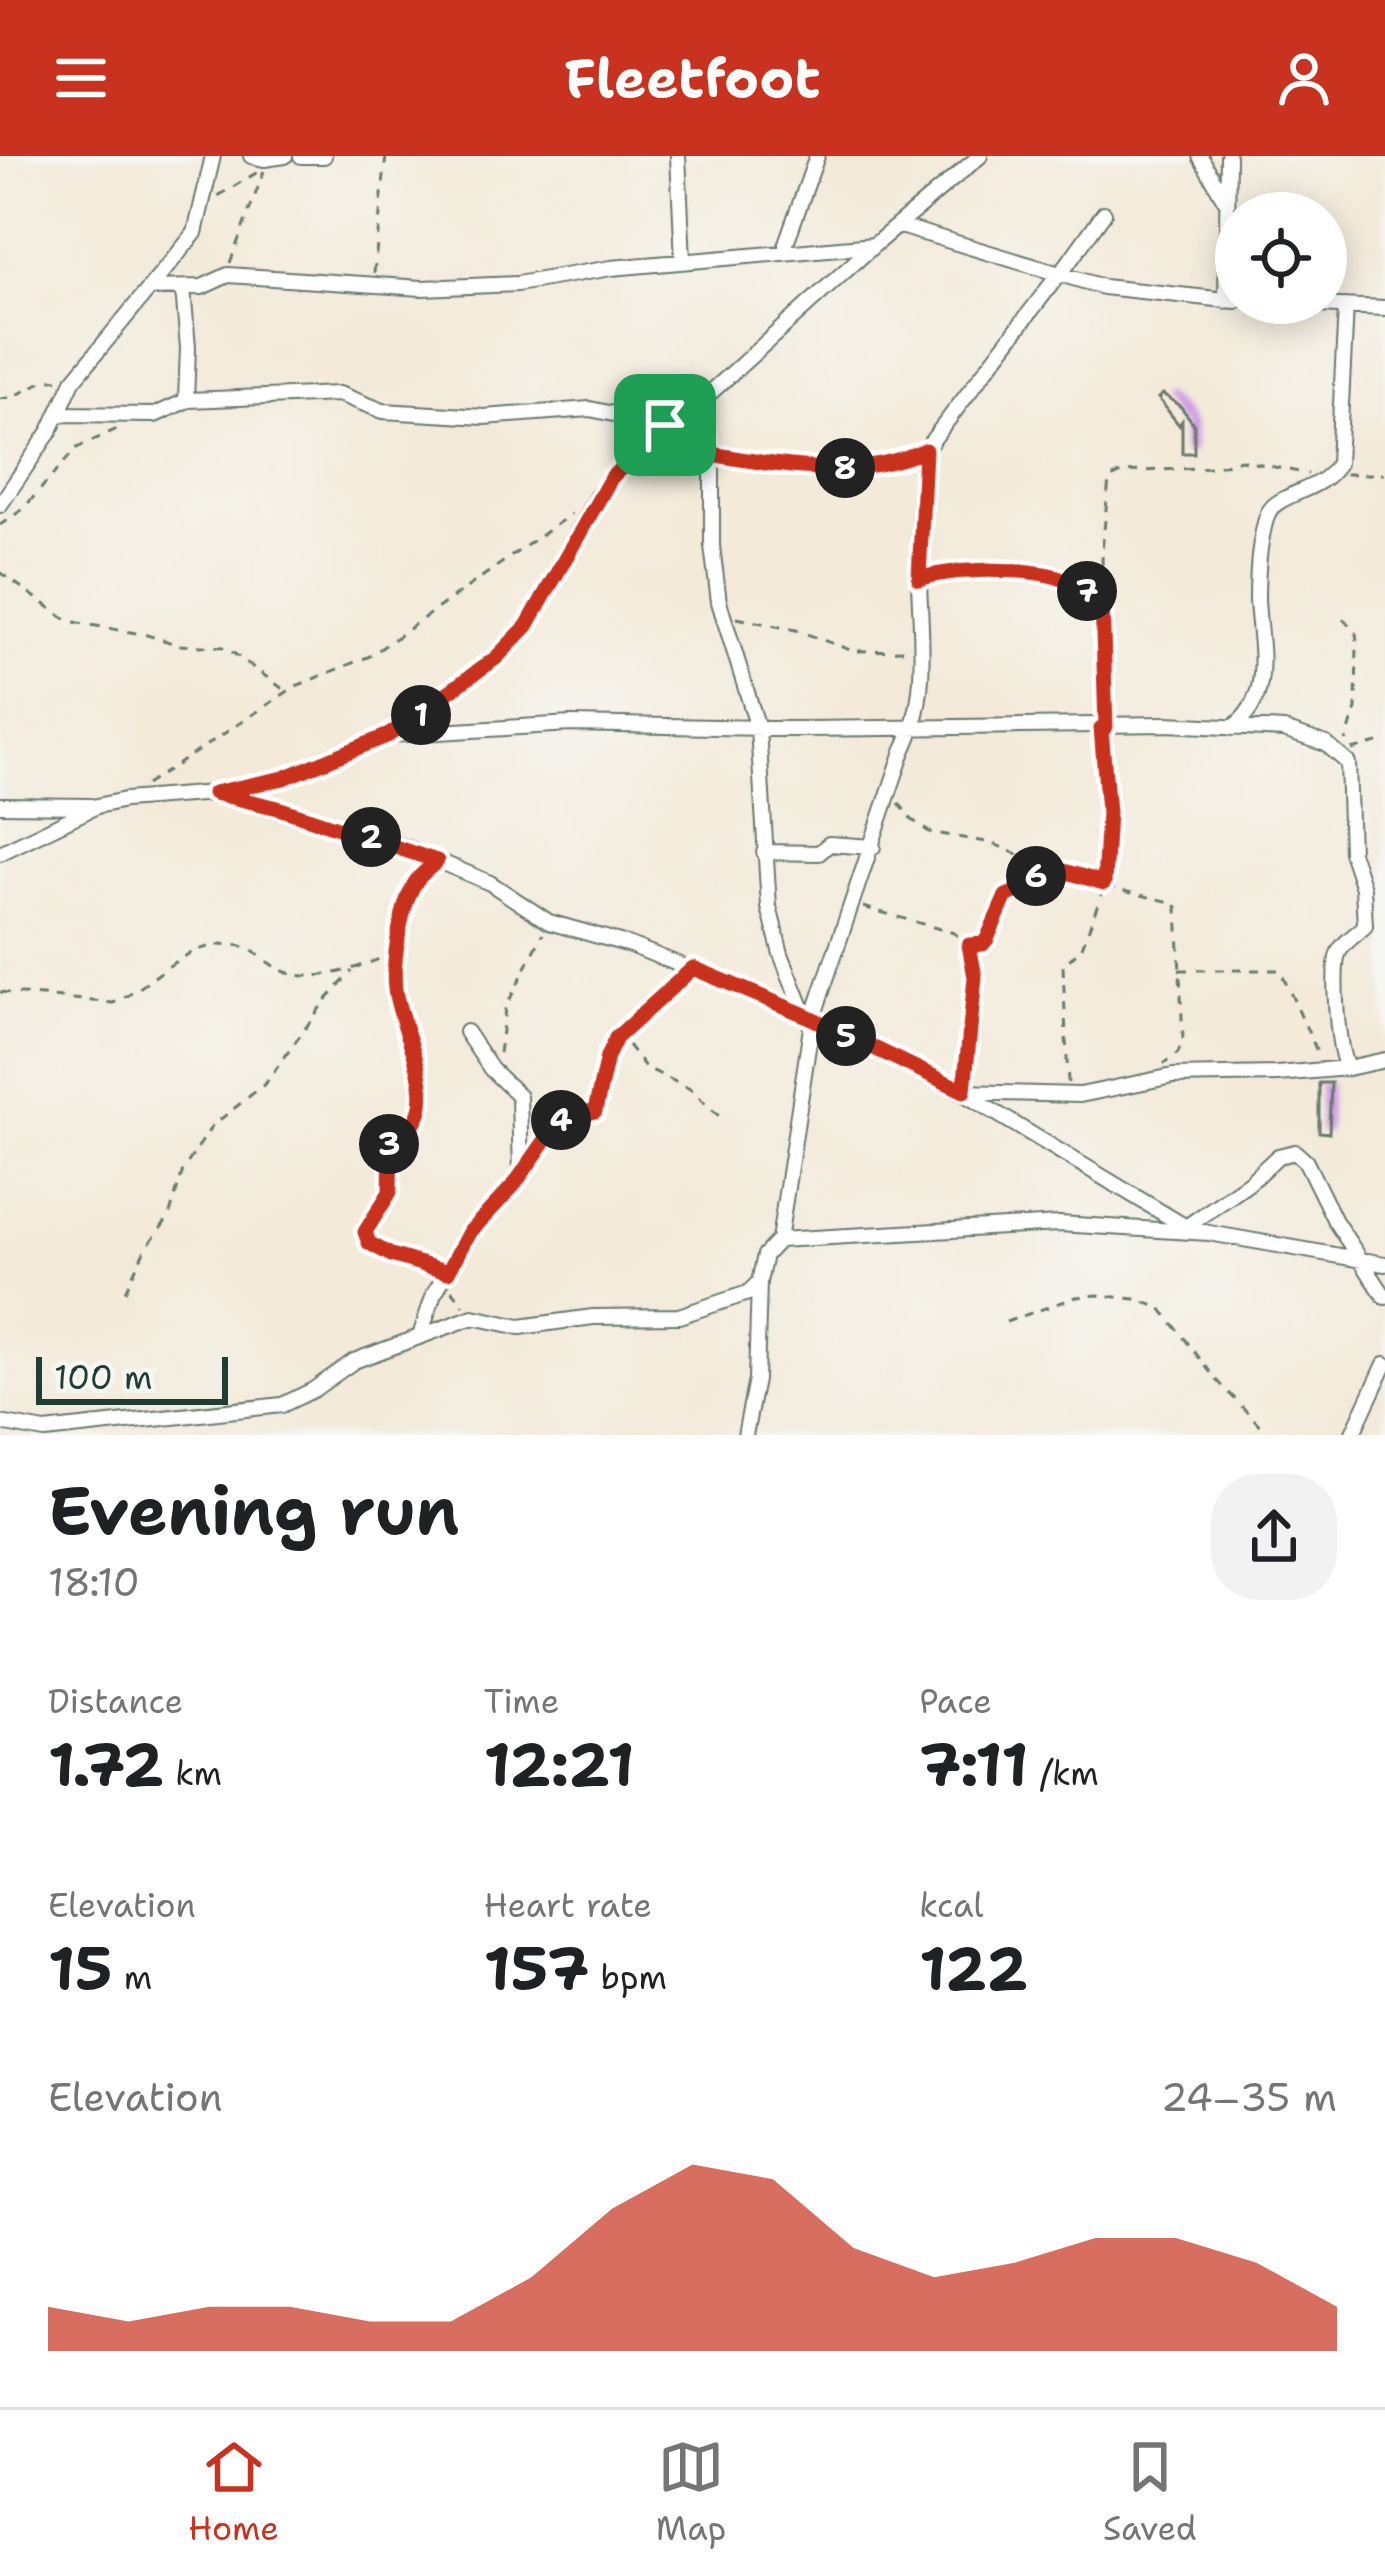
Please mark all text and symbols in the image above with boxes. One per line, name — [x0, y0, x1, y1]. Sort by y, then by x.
text: Fleetfoot — [564, 42, 821, 114]
icon: menu — [48, 45, 114, 111]
icon: person — [1271, 45, 1337, 111]
map controls — [1215, 192, 1347, 324]
button: locate — [1215, 192, 1347, 324]
pin — [614, 374, 716, 476]
icon: arrive — [632, 392, 698, 458]
pin: 8 — [815, 438, 875, 498]
text: 8 — [833, 445, 857, 490]
pin: 7 — [1057, 561, 1117, 621]
text: 7 — [1075, 568, 1099, 613]
pin: 1 — [391, 685, 451, 745]
text: 1 — [413, 692, 429, 737]
pin: 2 — [341, 807, 401, 867]
text: 2 — [359, 814, 383, 859]
pin: 6 — [1006, 846, 1066, 906]
text: 6 — [1024, 853, 1048, 898]
pin: 5 — [816, 1006, 876, 1066]
text: 5 — [836, 1013, 856, 1058]
pin: 4 — [531, 1090, 591, 1150]
text: 4 — [549, 1097, 573, 1142]
pin: 3 — [359, 1114, 419, 1174]
text: 3 — [377, 1121, 401, 1166]
scale bar — [36, 1351, 228, 1404]
text: 100 m — [54, 1355, 153, 1400]
text: Evening run — [48, 1467, 459, 1555]
button: share — [1211, 1474, 1337, 1600]
text: 18:10 — [48, 1556, 140, 1608]
text: Distance — [48, 1679, 183, 1724]
text: Time — [484, 1679, 559, 1724]
text: Pace — [919, 1679, 992, 1724]
text: 1.72 — [48, 1724, 164, 1804]
text: 12:21 — [484, 1724, 634, 1804]
text: 7:11 — [919, 1724, 1028, 1804]
text: km — [164, 1751, 222, 1796]
text: /km — [1028, 1751, 1099, 1796]
text: Elevation — [48, 1883, 196, 1928]
text: Heart rate — [484, 1883, 652, 1928]
text: kcal — [919, 1883, 983, 1928]
text: 15 — [48, 1928, 113, 2008]
text: 157 — [484, 1928, 589, 2008]
text: 122 — [919, 1928, 1028, 2008]
text: m — [113, 1955, 152, 2000]
text: bpm — [589, 1955, 667, 2000]
text: Elevation — [48, 2071, 223, 2123]
text: 24–35 m — [1161, 2071, 1337, 2123]
tab: Home — [188, 2434, 279, 2551]
tab: Map — [656, 2434, 726, 2551]
tab: Saved — [1103, 2434, 1197, 2551]

